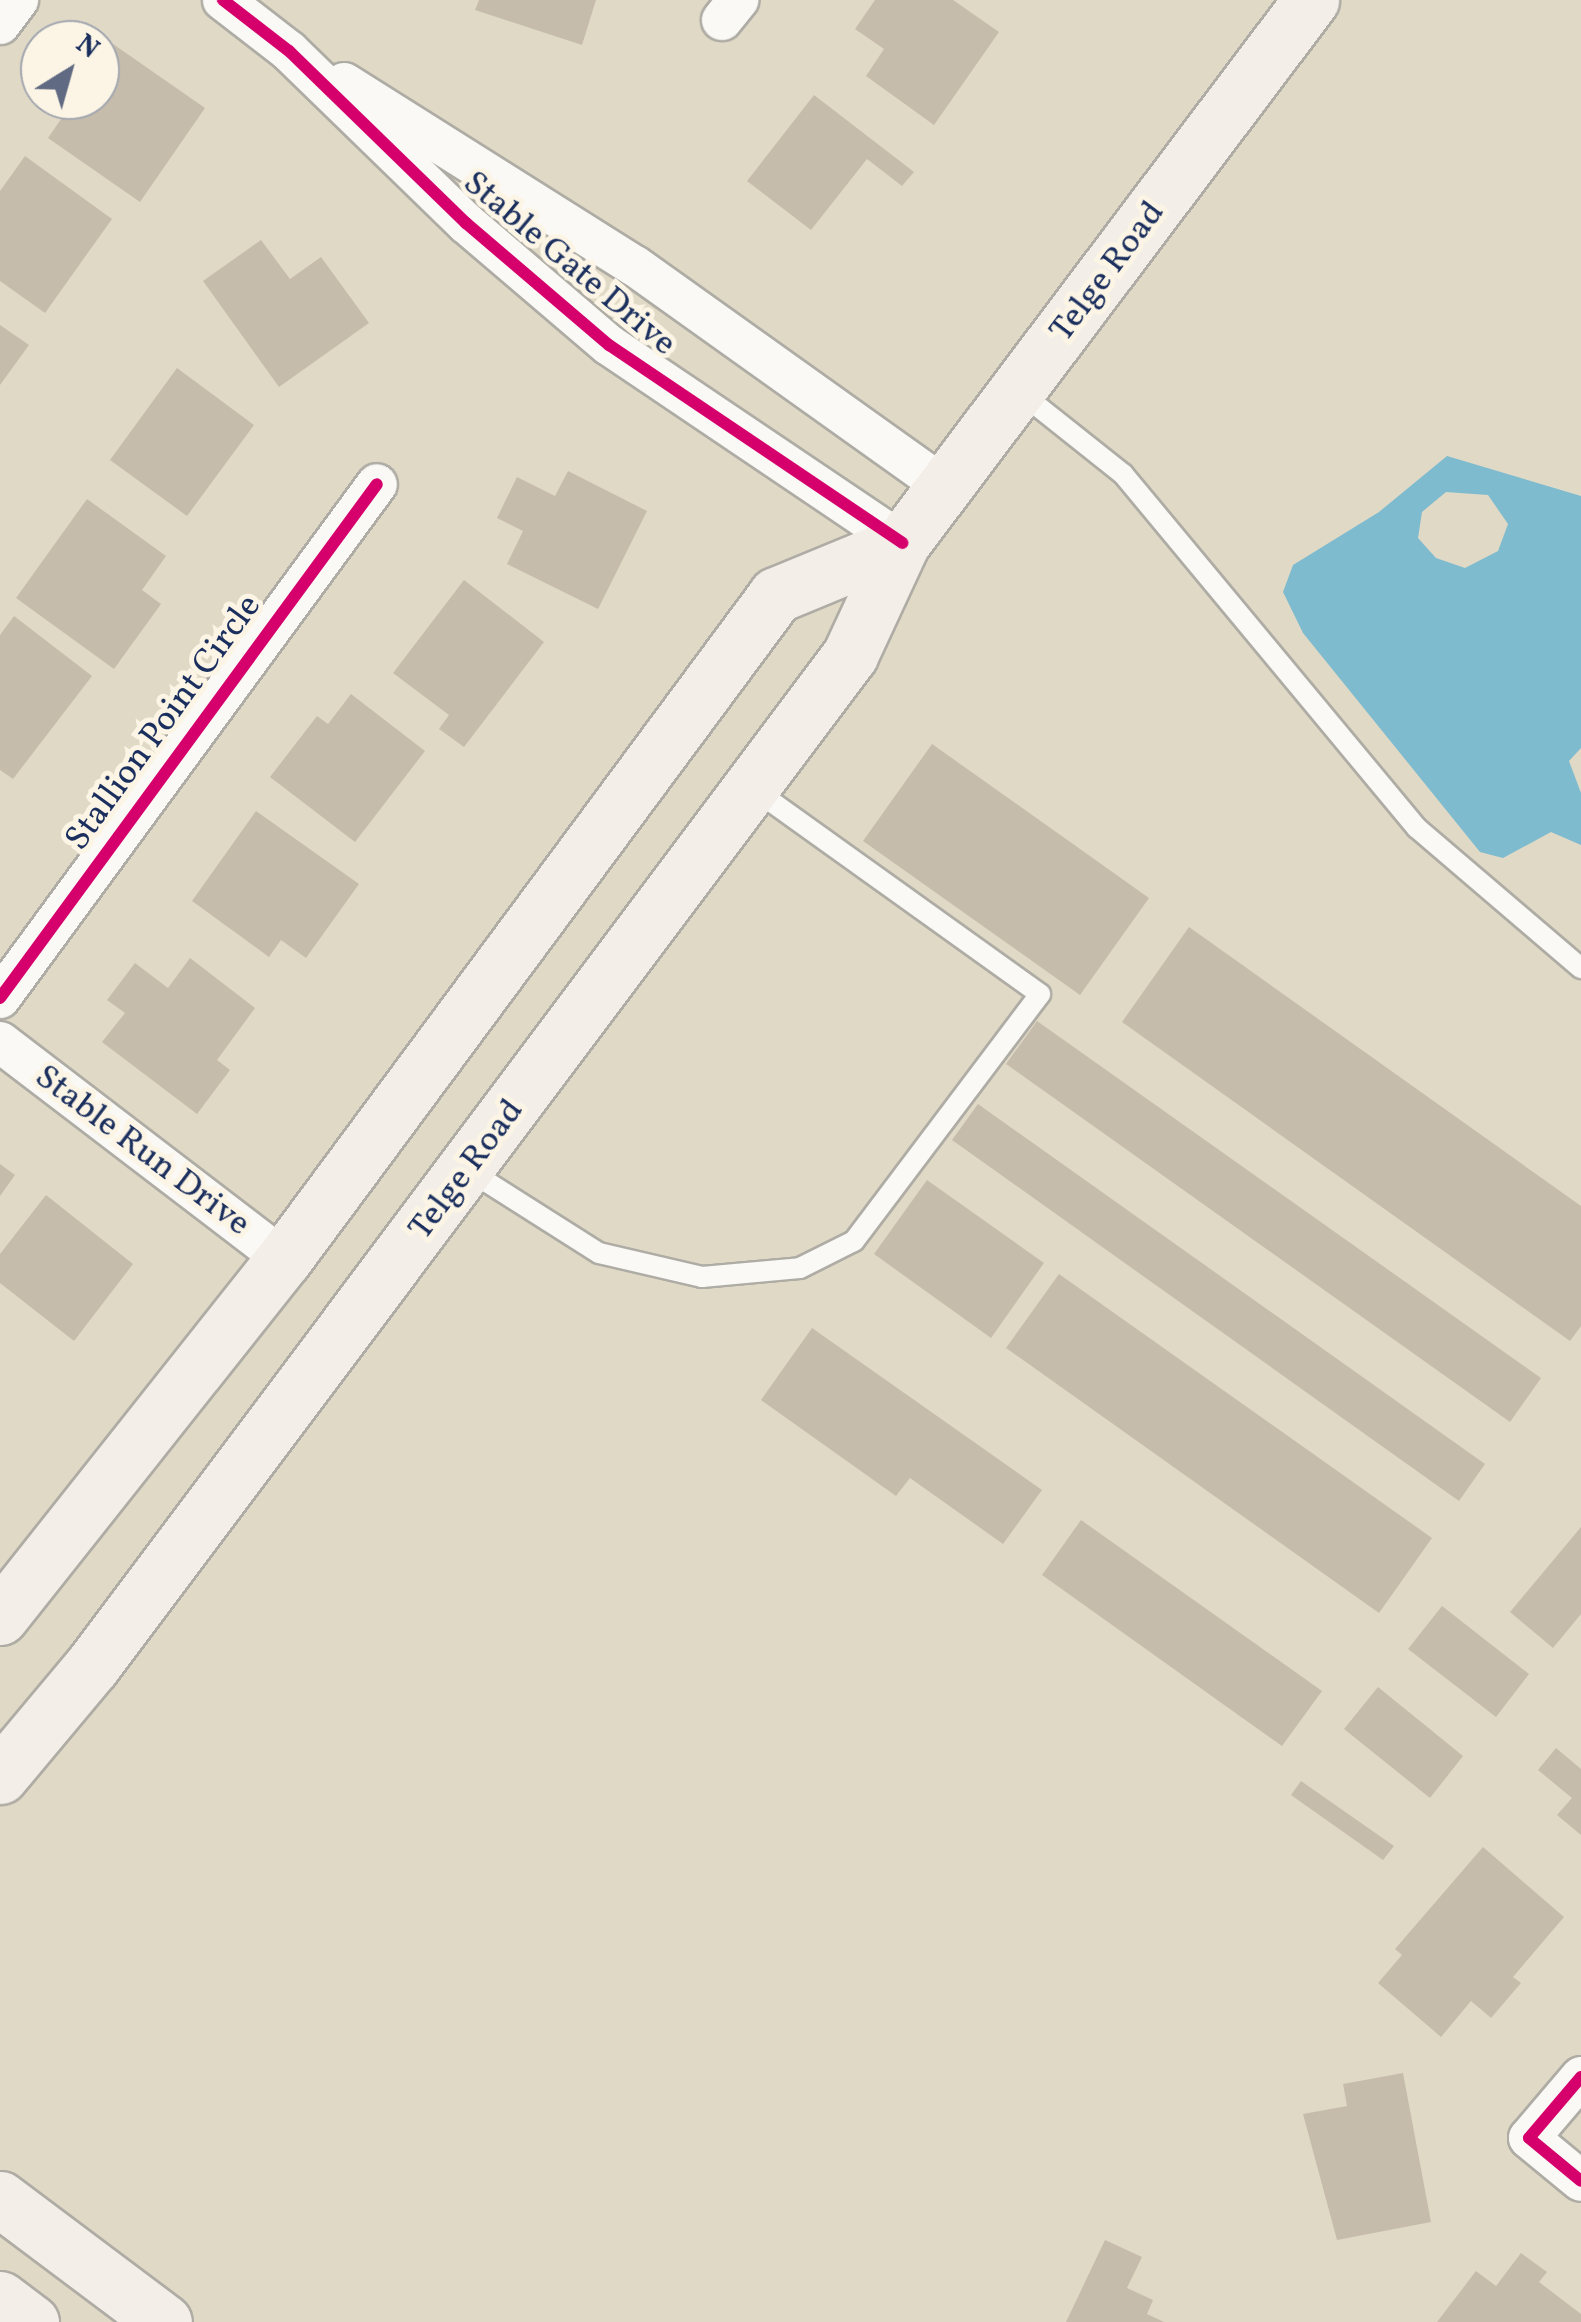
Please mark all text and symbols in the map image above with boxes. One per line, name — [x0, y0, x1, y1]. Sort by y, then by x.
north arrow — [20, 20, 120, 120]
text: N — [67, 26, 107, 69]
street label: Stable Gate Drive — [454, 163, 684, 365]
street label: Telge Road — [1041, 193, 1175, 351]
street label: Stallion Point Circle — [57, 587, 271, 859]
street label: Stable Run Drive — [26, 1056, 258, 1246]
street label: Telge Road — [400, 1091, 534, 1249]

